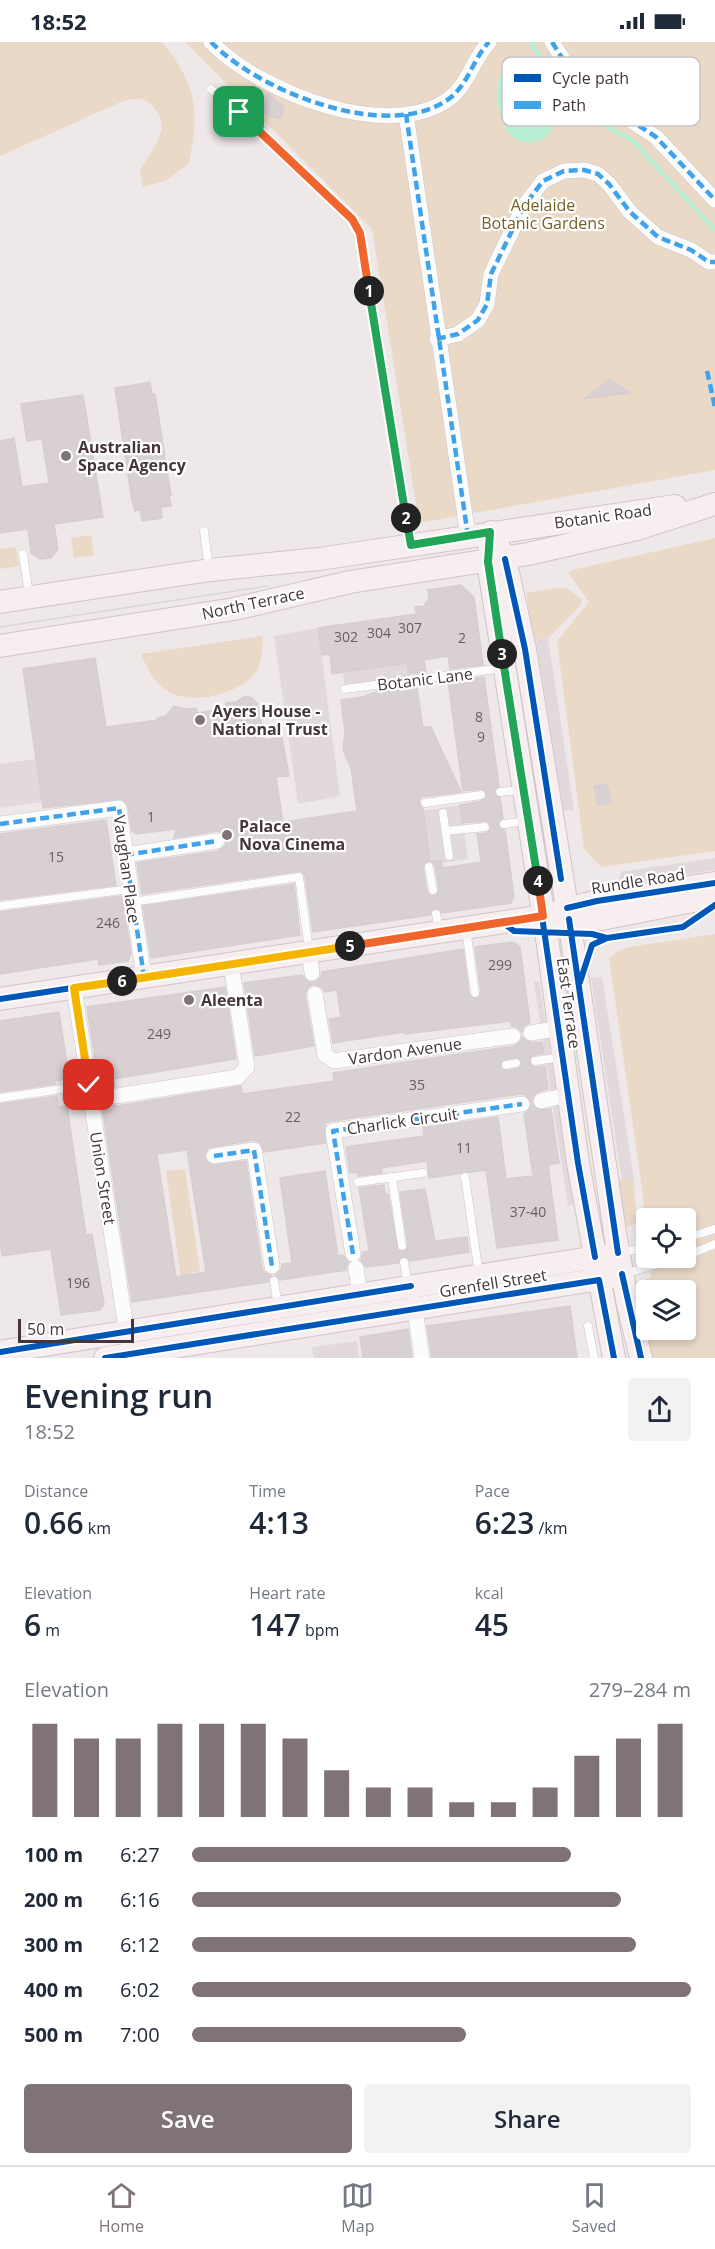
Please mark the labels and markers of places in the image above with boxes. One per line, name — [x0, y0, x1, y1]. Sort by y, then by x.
pin — [213, 86, 264, 137]
pin: 1 — [354, 276, 384, 306]
place label: Australian Space Agency — [78, 436, 187, 476]
marker: Australian Space Agency — [59, 449, 73, 463]
pin: 2 — [391, 503, 421, 533]
pin: 3 — [487, 639, 517, 669]
place label: Ayers House - National Trust — [212, 700, 328, 740]
marker: Ayers House - National Trust — [193, 713, 207, 727]
place label: Palace Nova Cinema — [239, 815, 345, 855]
marker: Palace Nova Cinema — [220, 828, 234, 842]
pin: 4 — [523, 866, 553, 896]
pin: 5 — [335, 931, 365, 961]
pin: 6 — [107, 966, 137, 996]
place label: Aleenta — [201, 989, 263, 1011]
marker: Aleenta — [182, 993, 196, 1007]
pin — [63, 1059, 114, 1110]

